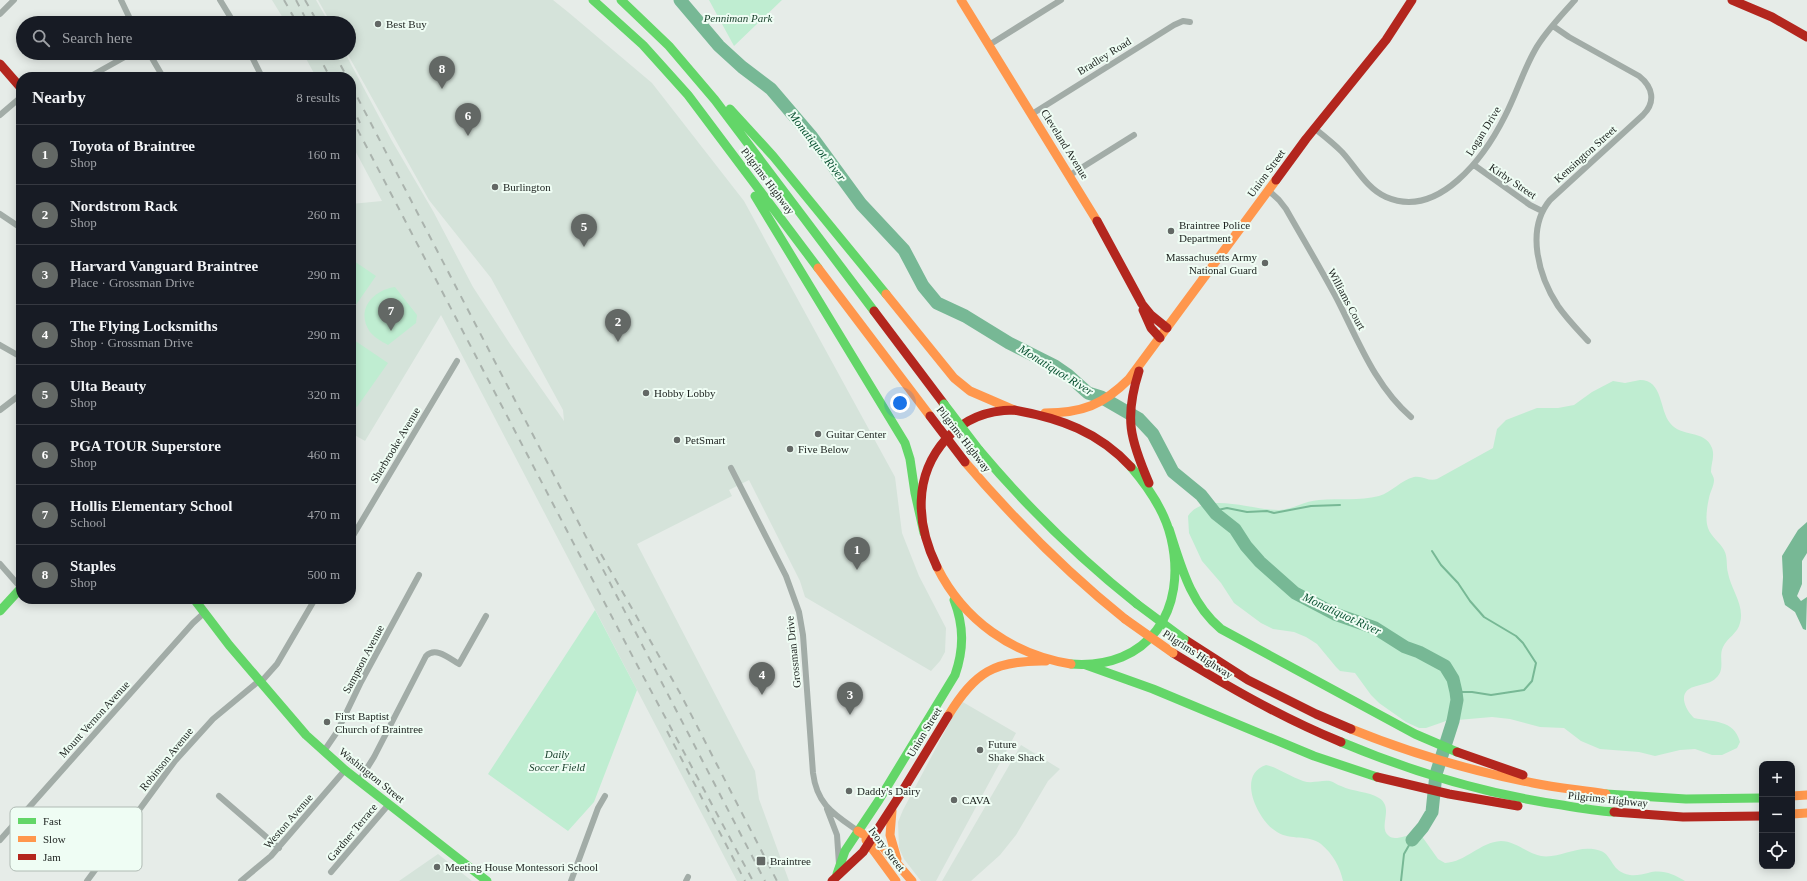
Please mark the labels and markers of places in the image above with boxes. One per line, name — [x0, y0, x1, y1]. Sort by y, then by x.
place label: Best Buy — [386, 18, 427, 30]
marker: Best Buy — [373, 19, 383, 29]
pin: 8 — [429, 56, 455, 89]
pin: 6 — [455, 103, 481, 136]
place label: Burlington — [503, 181, 551, 193]
marker: Burlington — [490, 182, 500, 192]
pin: 5 — [571, 214, 597, 247]
place label: Braintree Police Department — [1179, 219, 1250, 244]
marker: Braintree Police Department — [1166, 226, 1176, 236]
place label: Massachusetts Army National Guard — [1166, 251, 1257, 276]
marker: Massachusetts Army National Guard — [1260, 258, 1270, 268]
pin: 7 — [378, 298, 404, 331]
pin: 2 — [605, 309, 631, 342]
place label: Hobby Lobby — [654, 387, 716, 399]
marker: Hobby Lobby — [641, 388, 651, 398]
place label: Guitar Center — [826, 428, 887, 440]
marker: Guitar Center — [813, 429, 823, 439]
place label: PetSmart — [685, 434, 725, 446]
marker: PetSmart — [672, 435, 682, 445]
place label: Five Below — [798, 443, 849, 455]
marker: Five Below — [785, 444, 795, 454]
pin: 1 — [844, 537, 870, 570]
pin: 4 — [749, 662, 775, 695]
pin: 3 — [837, 682, 863, 715]
place label: First Baptist Church of Braintree — [335, 710, 423, 735]
marker: First Baptist Church of Braintree — [322, 717, 332, 727]
place label: Future Shake Shack — [988, 738, 1045, 763]
marker: Future Shake Shack — [975, 745, 985, 755]
place label: Daddy's Dairy — [857, 785, 921, 797]
marker: Daddy's Dairy — [844, 786, 854, 796]
place label: CAVA — [962, 794, 990, 806]
marker: CAVA — [949, 795, 959, 805]
marker: Braintree — [755, 855, 767, 867]
place label: Braintree — [770, 855, 811, 867]
place label: Meeting House Montessori School — [445, 861, 598, 873]
marker: Meeting House Montessori School — [432, 862, 442, 872]

